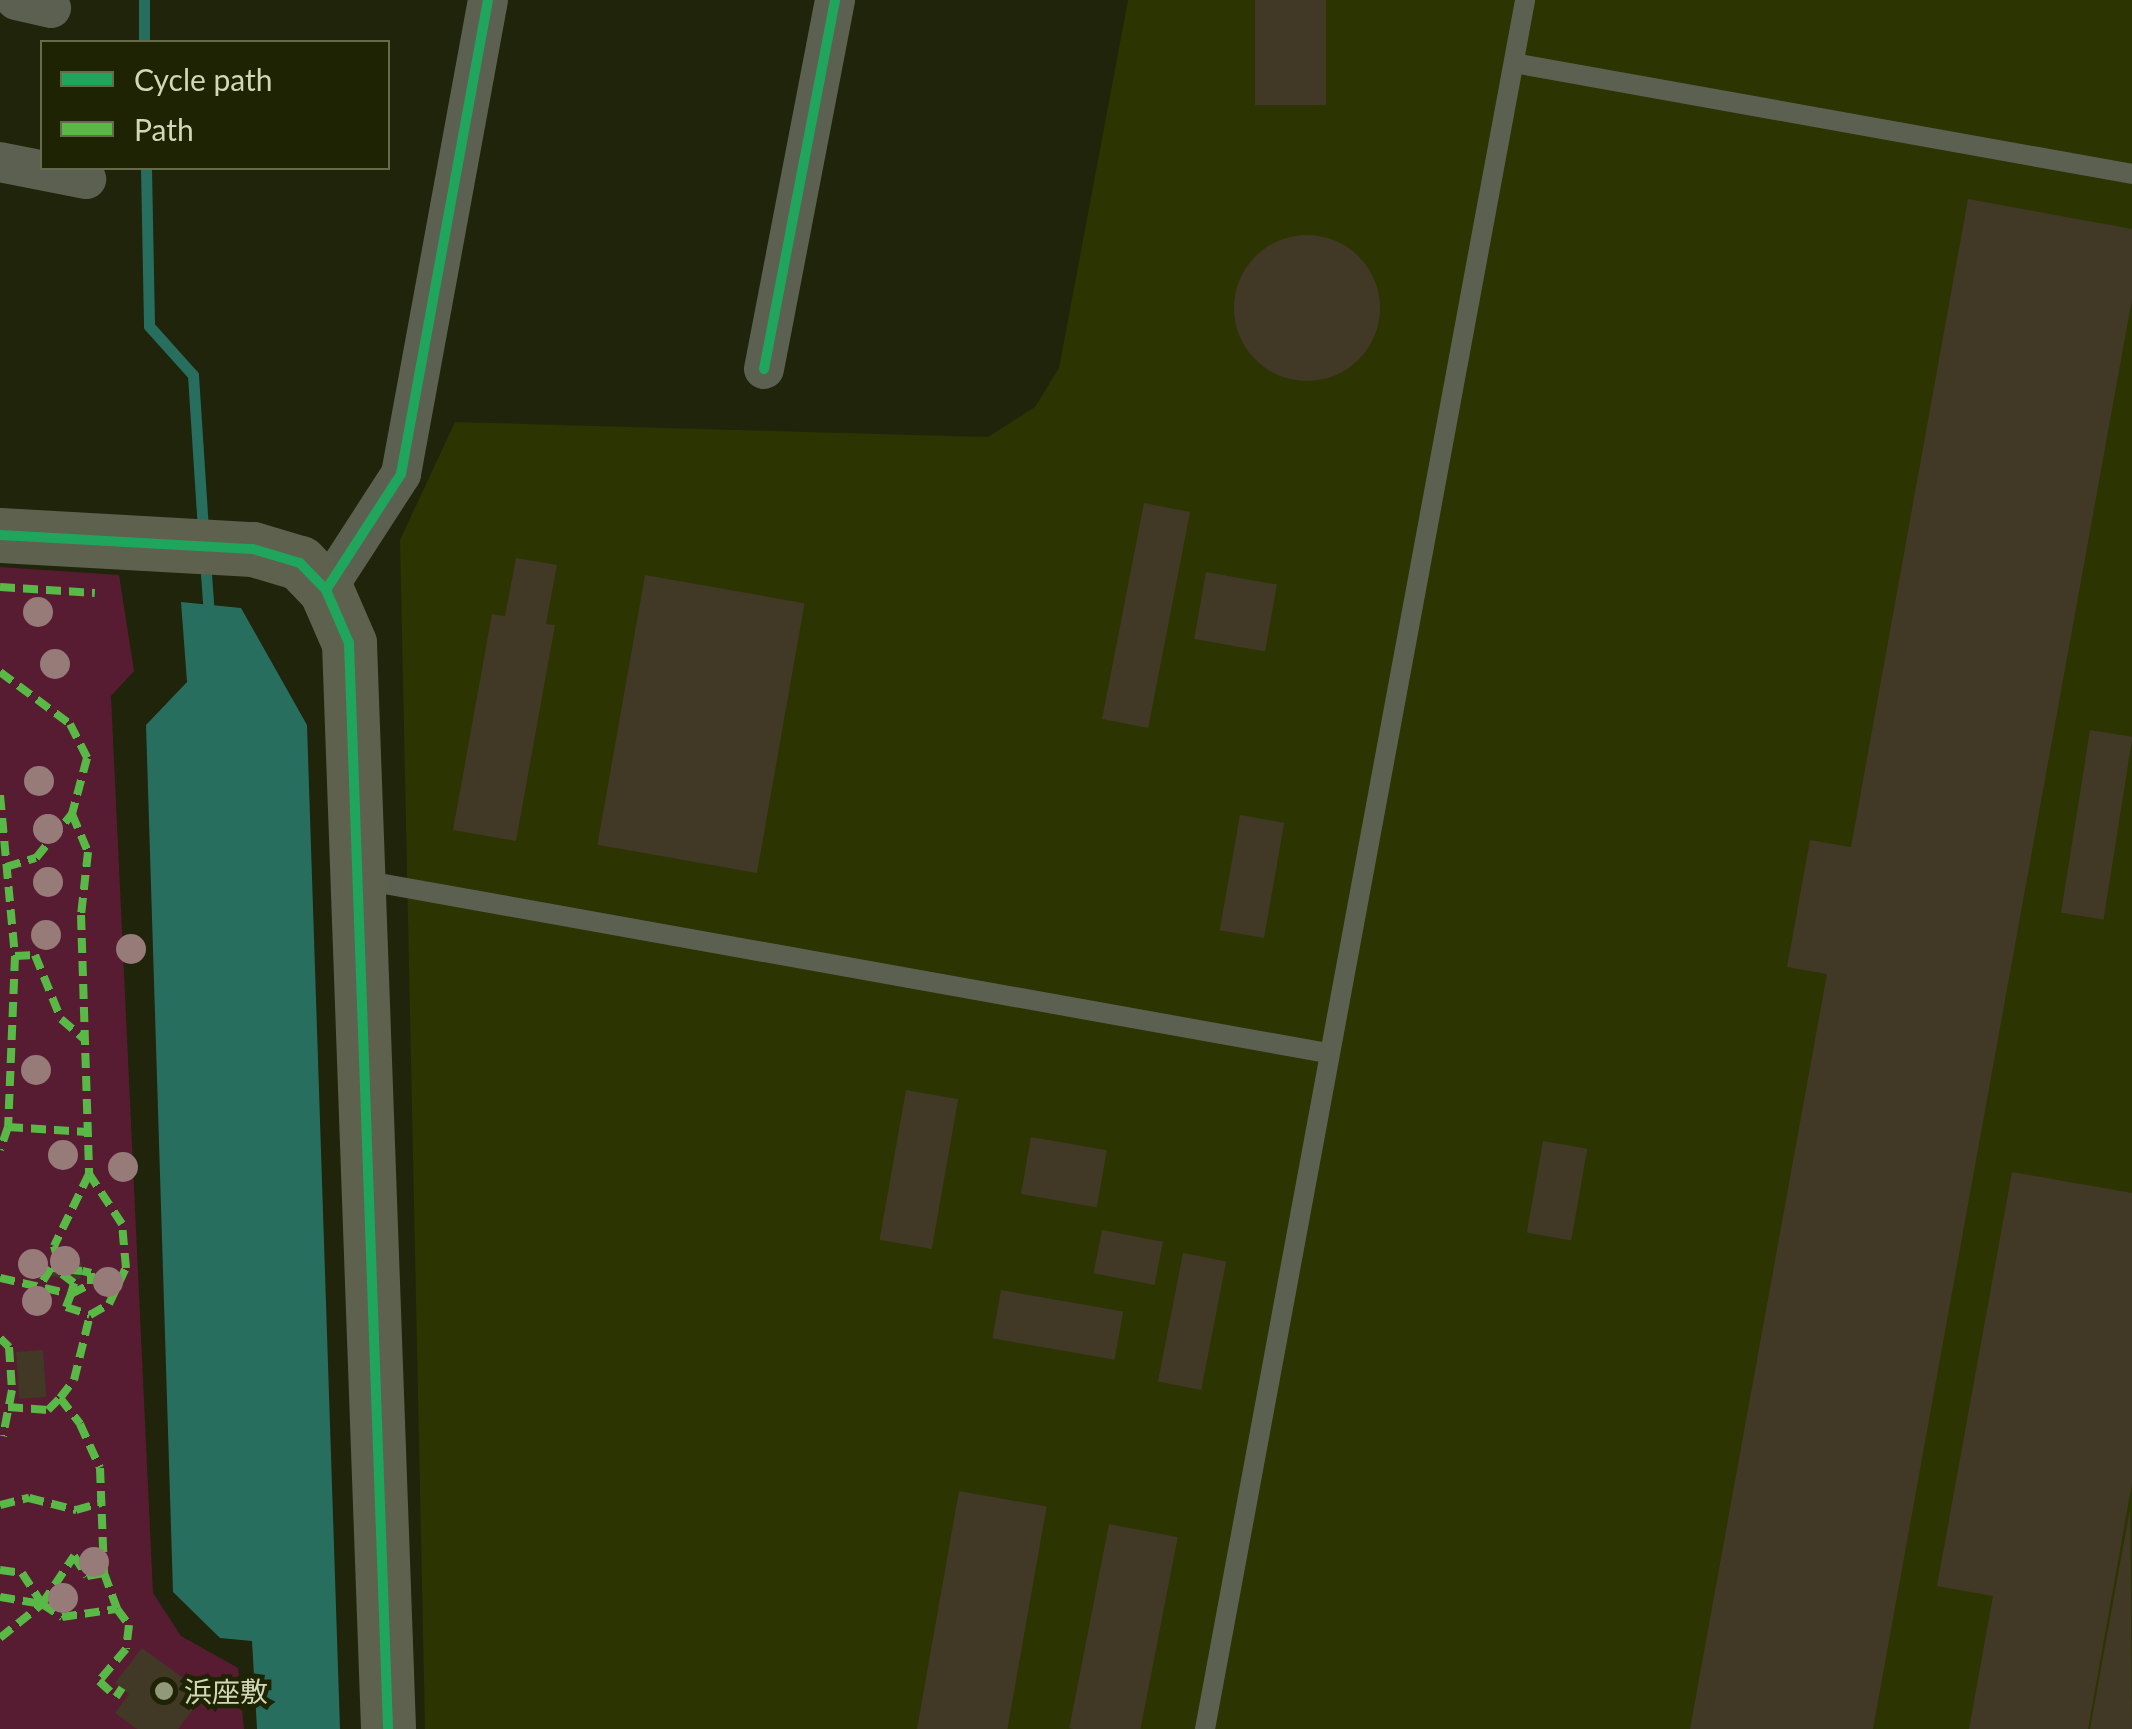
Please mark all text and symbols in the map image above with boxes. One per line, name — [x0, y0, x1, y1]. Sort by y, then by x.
legend — [40, 40, 390, 170]
text: Cycle path — [134, 61, 273, 97]
text: Path — [134, 111, 194, 147]
place label: 浜座敷 — [184, 1674, 268, 1708]
marker: 浜座敷 — [153, 1680, 175, 1702]

